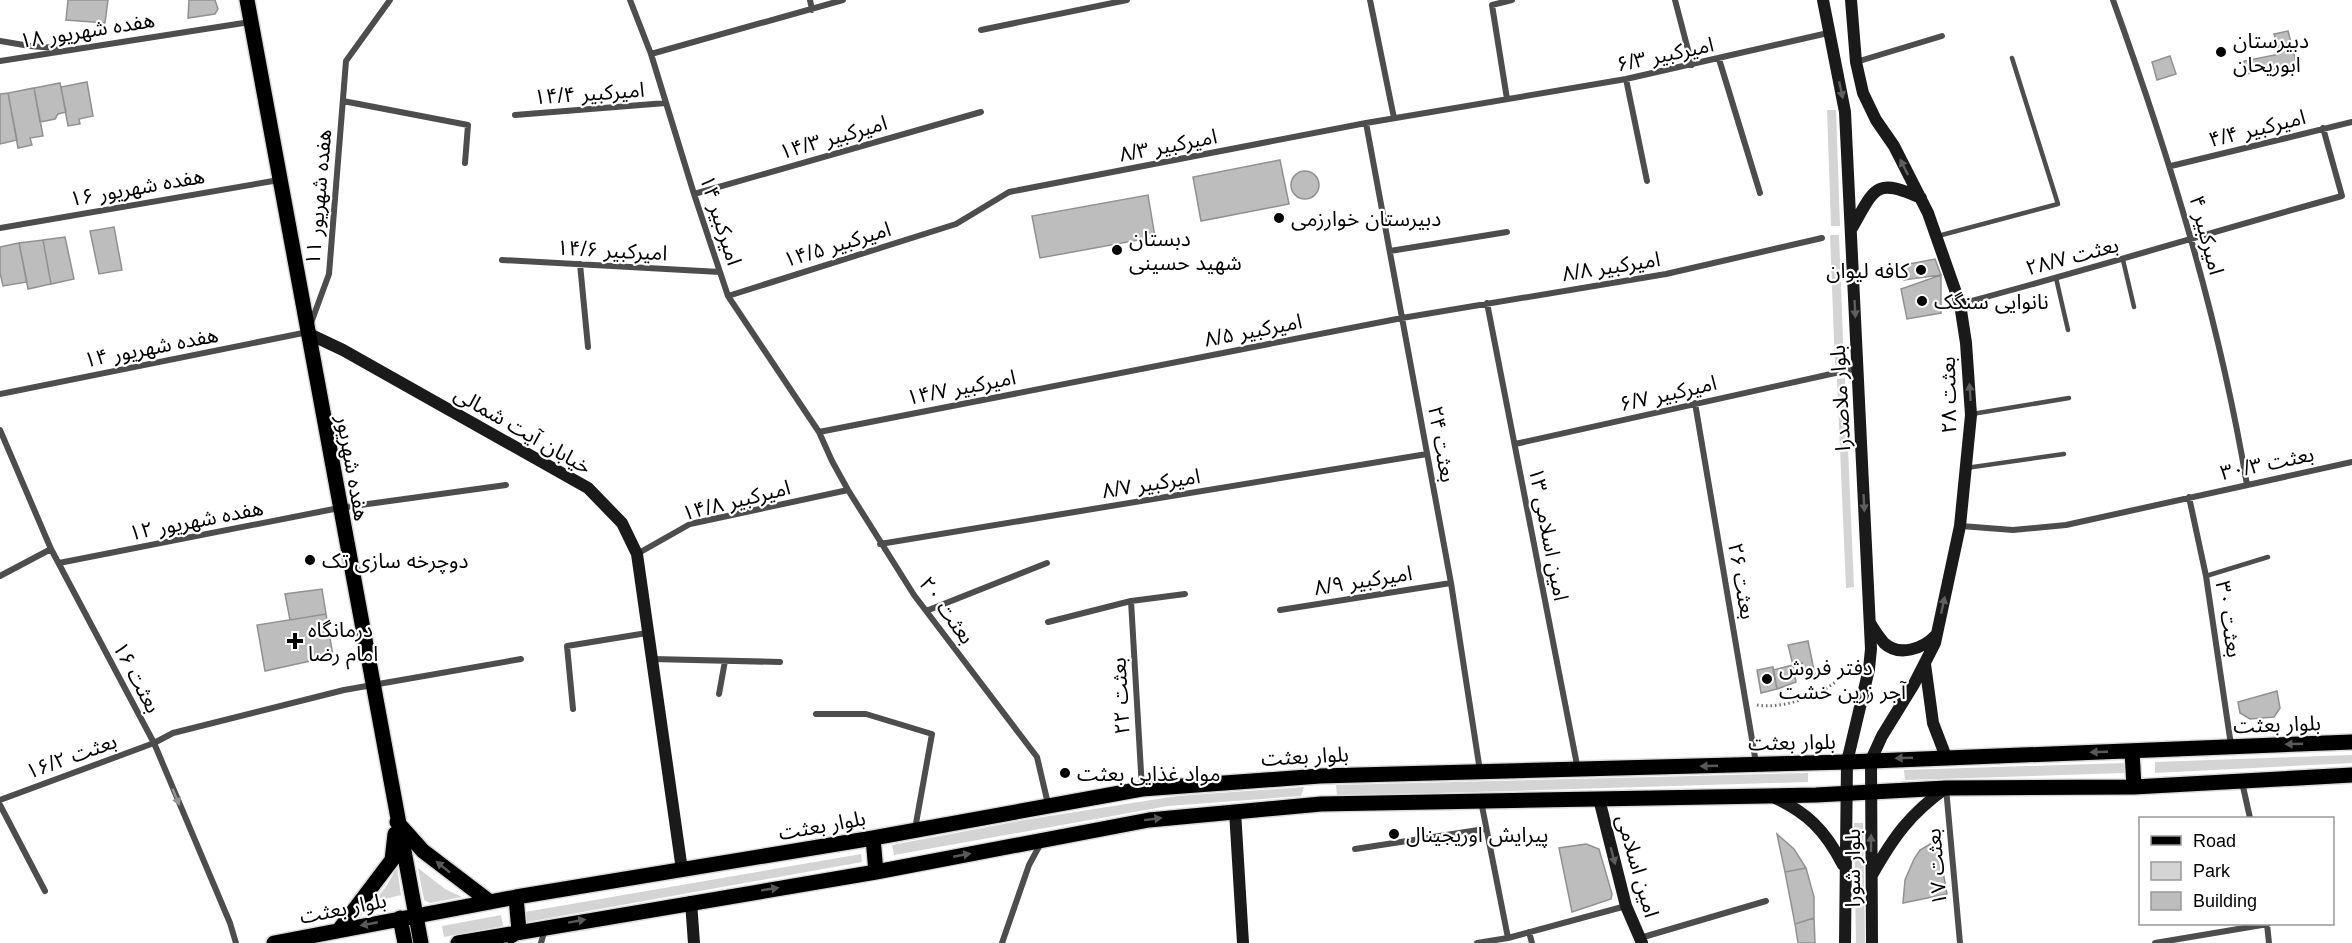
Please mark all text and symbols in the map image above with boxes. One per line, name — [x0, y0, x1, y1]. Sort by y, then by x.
street label: هفده شهریور ۱۸ — [18, 8, 156, 53]
place label: دبیرستان ابوریحان — [2233, 29, 2309, 77]
street label: امیرکبیر ۶/۳ — [1614, 32, 1716, 77]
marker: دبیرستان ابوریحان — [2214, 45, 2228, 59]
street label: امیرکبیر ۱۴/۴ — [533, 78, 645, 109]
one-way arrow — [1836, 81, 1846, 100]
street label: امیرکبیر ۴/۴ — [2206, 105, 2308, 152]
street label: امیرکبیر ۱۴/۳ — [776, 111, 890, 164]
street label: امیرکبیر ۸/۳ — [1117, 124, 1219, 167]
street label: هفده شهریور ۱۱ — [301, 128, 336, 266]
one-way arrow — [1900, 158, 1909, 175]
street label: هفده شهریور ۱۶ — [68, 164, 206, 211]
street label: امیرکبیر ۱۴ — [695, 172, 746, 268]
street label: امیرکبیر ۴ — [2184, 193, 2229, 277]
place label: دبیرستان خوارزمی — [1291, 207, 1441, 231]
marker: دبیرستان خوارزمی — [1272, 211, 1286, 225]
street label: امیرکبیر ۱۴/۵ — [781, 217, 894, 272]
place label: دبستان شهید حسینی — [1129, 227, 1242, 275]
street label: بعثت ۲۸/۷ — [2023, 233, 2121, 279]
street label: امیرکبیر ۱۴/۶ — [556, 236, 668, 265]
marker: دبستان شهید حسینی — [1110, 243, 1124, 257]
street label: امیرکبیر ۸/۸ — [1560, 247, 1662, 286]
place label: کافه لیوان — [1826, 259, 1909, 283]
marker: کافه لیوان — [1914, 263, 1928, 277]
place label: نانوایی سنگک — [1934, 290, 2049, 314]
marker: نانوایی سنگک — [1915, 294, 1929, 308]
one-way arrow — [1851, 299, 1860, 318]
street label: امیرکبیر ۸/۵ — [1202, 309, 1304, 352]
street label: هفده شهریور ۱۴ — [82, 323, 220, 372]
street label: بلوار ملاصدرا — [1826, 344, 1855, 452]
street label: بعثت ۲۸ — [1936, 356, 1960, 434]
street label: امیرکبیر ۱۴/۷ — [904, 365, 1018, 410]
street label: امیرکبیر ۶/۷ — [1617, 371, 1719, 416]
street label: خیابان آیت شمالی — [450, 382, 595, 479]
one-way arrow — [1965, 382, 1974, 401]
street label: بعثت ۲۴ — [1424, 404, 1460, 484]
street label: هفده شهریور — [331, 413, 374, 523]
street label: بعثت ۳۰/۳ — [2218, 442, 2316, 484]
street label: امیرکبیر ۸/۷ — [1100, 464, 1202, 503]
street label: امین اسلامی ۱۳ — [1524, 465, 1573, 603]
street label: امیرکبیر ۱۴/۸ — [679, 475, 793, 526]
one-way arrow — [1860, 494, 1869, 513]
street label: هفده شهریور ۱۲ — [127, 496, 265, 545]
street label: بعثت ۲۶ — [1724, 541, 1760, 621]
place label: دوچرخه سازی تک — [322, 549, 469, 574]
marker: دوچرخه سازی تک — [303, 553, 317, 567]
street label: امیرکبیر ۸/۹ — [1312, 561, 1414, 600]
street label: بعثت ۲۰ — [915, 572, 979, 648]
street label: بعثت ۳۰ — [2212, 579, 2246, 659]
one-way arrow — [1939, 596, 1948, 615]
place label: درمانگاه امام رضا — [308, 618, 378, 670]
marker: درمانگاه امام رضا — [286, 632, 304, 650]
street label: بعثت ۱۶ — [109, 637, 165, 717]
place label: دفتر فروش آجر زرین خشت — [1779, 656, 1907, 704]
street label: بعثت ۲۲ — [1106, 657, 1134, 735]
marker: دفتر فروش آجر زرین خشت — [1760, 672, 1774, 686]
street label: بلوار بعثت — [2233, 711, 2321, 738]
street label: بعثت ۱۶/۲ — [22, 729, 120, 783]
street label: بلوار بعثت — [1748, 730, 1836, 755]
one-way arrow — [2284, 739, 2303, 749]
street label: بلوار بعثت — [1261, 742, 1349, 771]
one-way arrow — [2089, 747, 2108, 757]
one-way arrow — [1894, 753, 1913, 763]
one-way arrow — [1699, 761, 1718, 770]
place label: مواد غذایی بعثت — [1077, 762, 1220, 786]
marker: مواد غذایی بعثت — [1058, 766, 1072, 780]
one-way arrow — [172, 789, 181, 806]
street label: بلوار بعثت — [777, 806, 867, 845]
street label: امین اسلامی — [1611, 812, 1664, 920]
one-way arrow — [1144, 815, 1163, 824]
legend — [2139, 817, 2334, 925]
place label: پیرایش اوریجینال — [1406, 823, 1549, 848]
marker: پیرایش اوریجینال — [1387, 827, 1401, 841]
street label: بعثت ۱۷ — [1921, 828, 1951, 906]
street label: بلوار شورا — [1841, 829, 1865, 907]
text: Road — [2193, 831, 2236, 851]
one-way arrow — [1866, 833, 1876, 852]
one-way arrow — [1609, 847, 1618, 865]
one-way arrow — [952, 850, 971, 859]
one-way arrow — [435, 861, 451, 874]
text: Park — [2193, 861, 2231, 881]
one-way arrow — [760, 885, 779, 894]
street label: بلوار بعثت — [298, 888, 388, 929]
text: Building — [2193, 891, 2257, 911]
one-way arrow — [568, 917, 587, 926]
one-way arrow — [360, 920, 379, 929]

